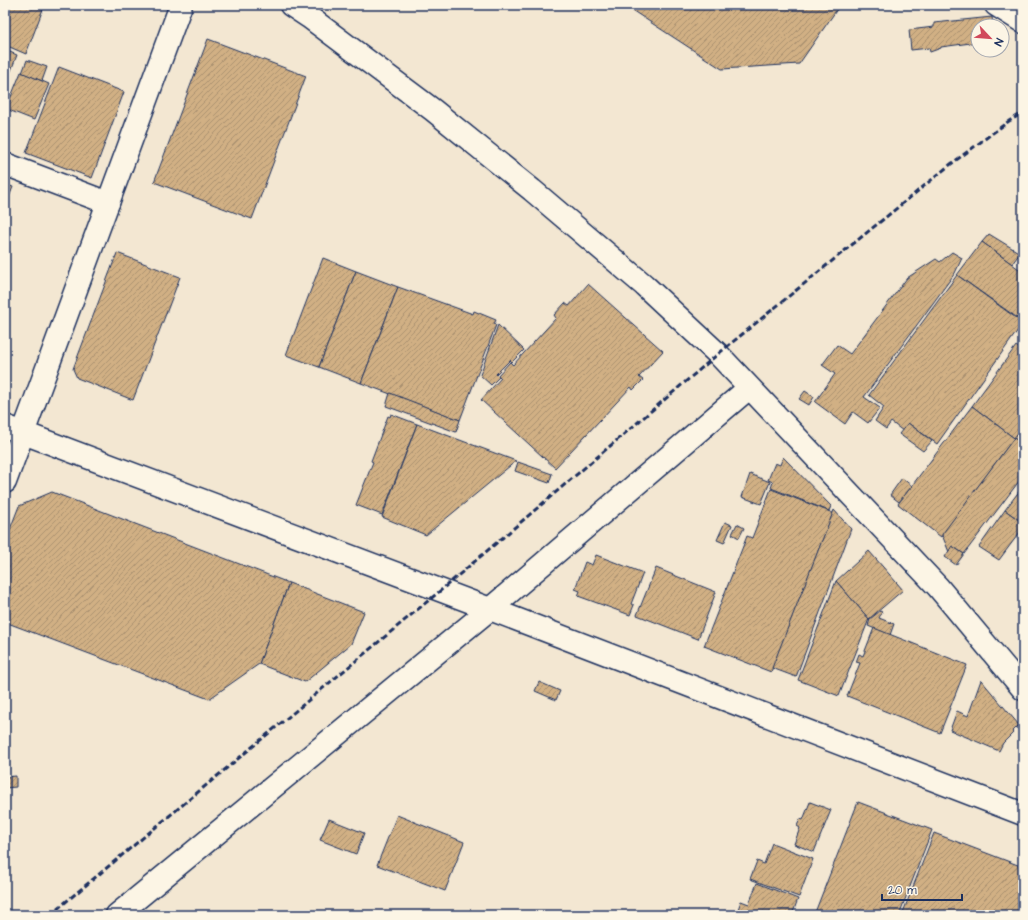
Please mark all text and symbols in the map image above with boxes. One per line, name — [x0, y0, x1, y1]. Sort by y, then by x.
north arrow — [970, 18, 1010, 58]
text: N — [990, 36, 1007, 49]
scale bar — [882, 876, 962, 902]
text: 20 m — [888, 882, 917, 899]

